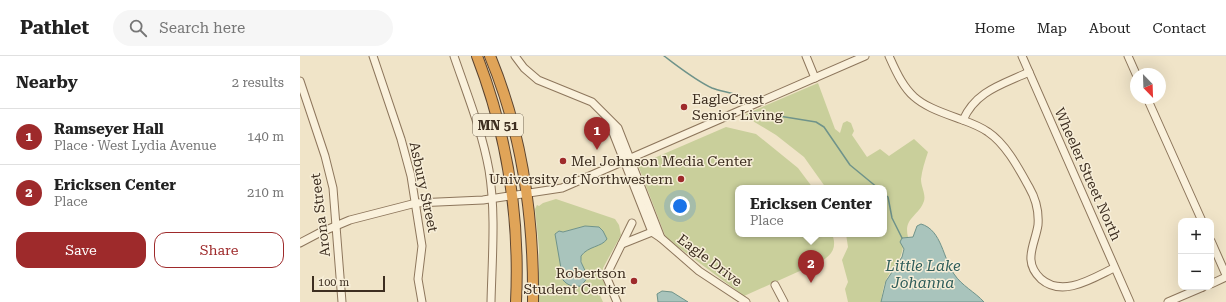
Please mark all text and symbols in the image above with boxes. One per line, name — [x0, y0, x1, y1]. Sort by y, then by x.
search box — [113, 10, 393, 46]
text: Pathlet — [20, 16, 89, 39]
icon: search — [127, 17, 149, 39]
text: Search here — [159, 19, 245, 37]
text: Home — [974, 20, 1015, 36]
text: Map — [1037, 20, 1067, 36]
text: About — [1089, 20, 1131, 36]
text: Contact — [1153, 20, 1206, 36]
north arrow — [1130, 68, 1166, 104]
text: Nearby — [16, 72, 78, 92]
text: 2 results — [232, 75, 284, 90]
place label: EagleCrest Senior Living — [692, 91, 783, 123]
marker: EagleCrest Senior Living — [679, 102, 689, 112]
street label: Wheeler Street North — [1051, 105, 1125, 243]
road number: MN 51 — [473, 114, 523, 136]
pin: 1 — [584, 117, 610, 150]
text: Ramseyer Hall — [54, 120, 164, 138]
text: 1 — [25, 129, 33, 144]
text: 140 m — [247, 129, 284, 144]
text: Place · West Lydia Avenue — [54, 138, 216, 153]
street label: Asbury Street — [407, 140, 441, 234]
place label: Mel Johnson Media Center — [571, 153, 753, 169]
marker: Mel Johnson Media Center — [558, 156, 568, 166]
place label: University of Northwestern — [489, 171, 673, 187]
street label: Arona Street — [307, 172, 333, 258]
marker: University of Northwestern — [676, 174, 686, 184]
text: Ericksen Center — [54, 176, 176, 194]
text: 2 — [25, 185, 33, 200]
text: 210 m — [247, 185, 284, 200]
popup — [735, 185, 887, 237]
text: Place — [54, 194, 88, 209]
text: Ericksen Center — [750, 195, 872, 213]
your location — [670, 196, 690, 216]
text: Place — [750, 213, 784, 228]
map controls — [1178, 218, 1214, 290]
button: + — [1178, 218, 1214, 254]
street label: Eagle Drive — [675, 231, 746, 290]
button: Save — [16, 232, 146, 268]
button: Share — [154, 232, 284, 268]
pin: 2 — [798, 250, 824, 283]
button: − — [1178, 254, 1214, 290]
water label: Little Lake Johanna — [884, 257, 961, 292]
place label: Robertson Student Center — [524, 265, 626, 297]
scale bar — [312, 274, 385, 293]
text: 100 m — [318, 276, 349, 289]
marker: Robertson Student Center — [629, 276, 639, 286]

